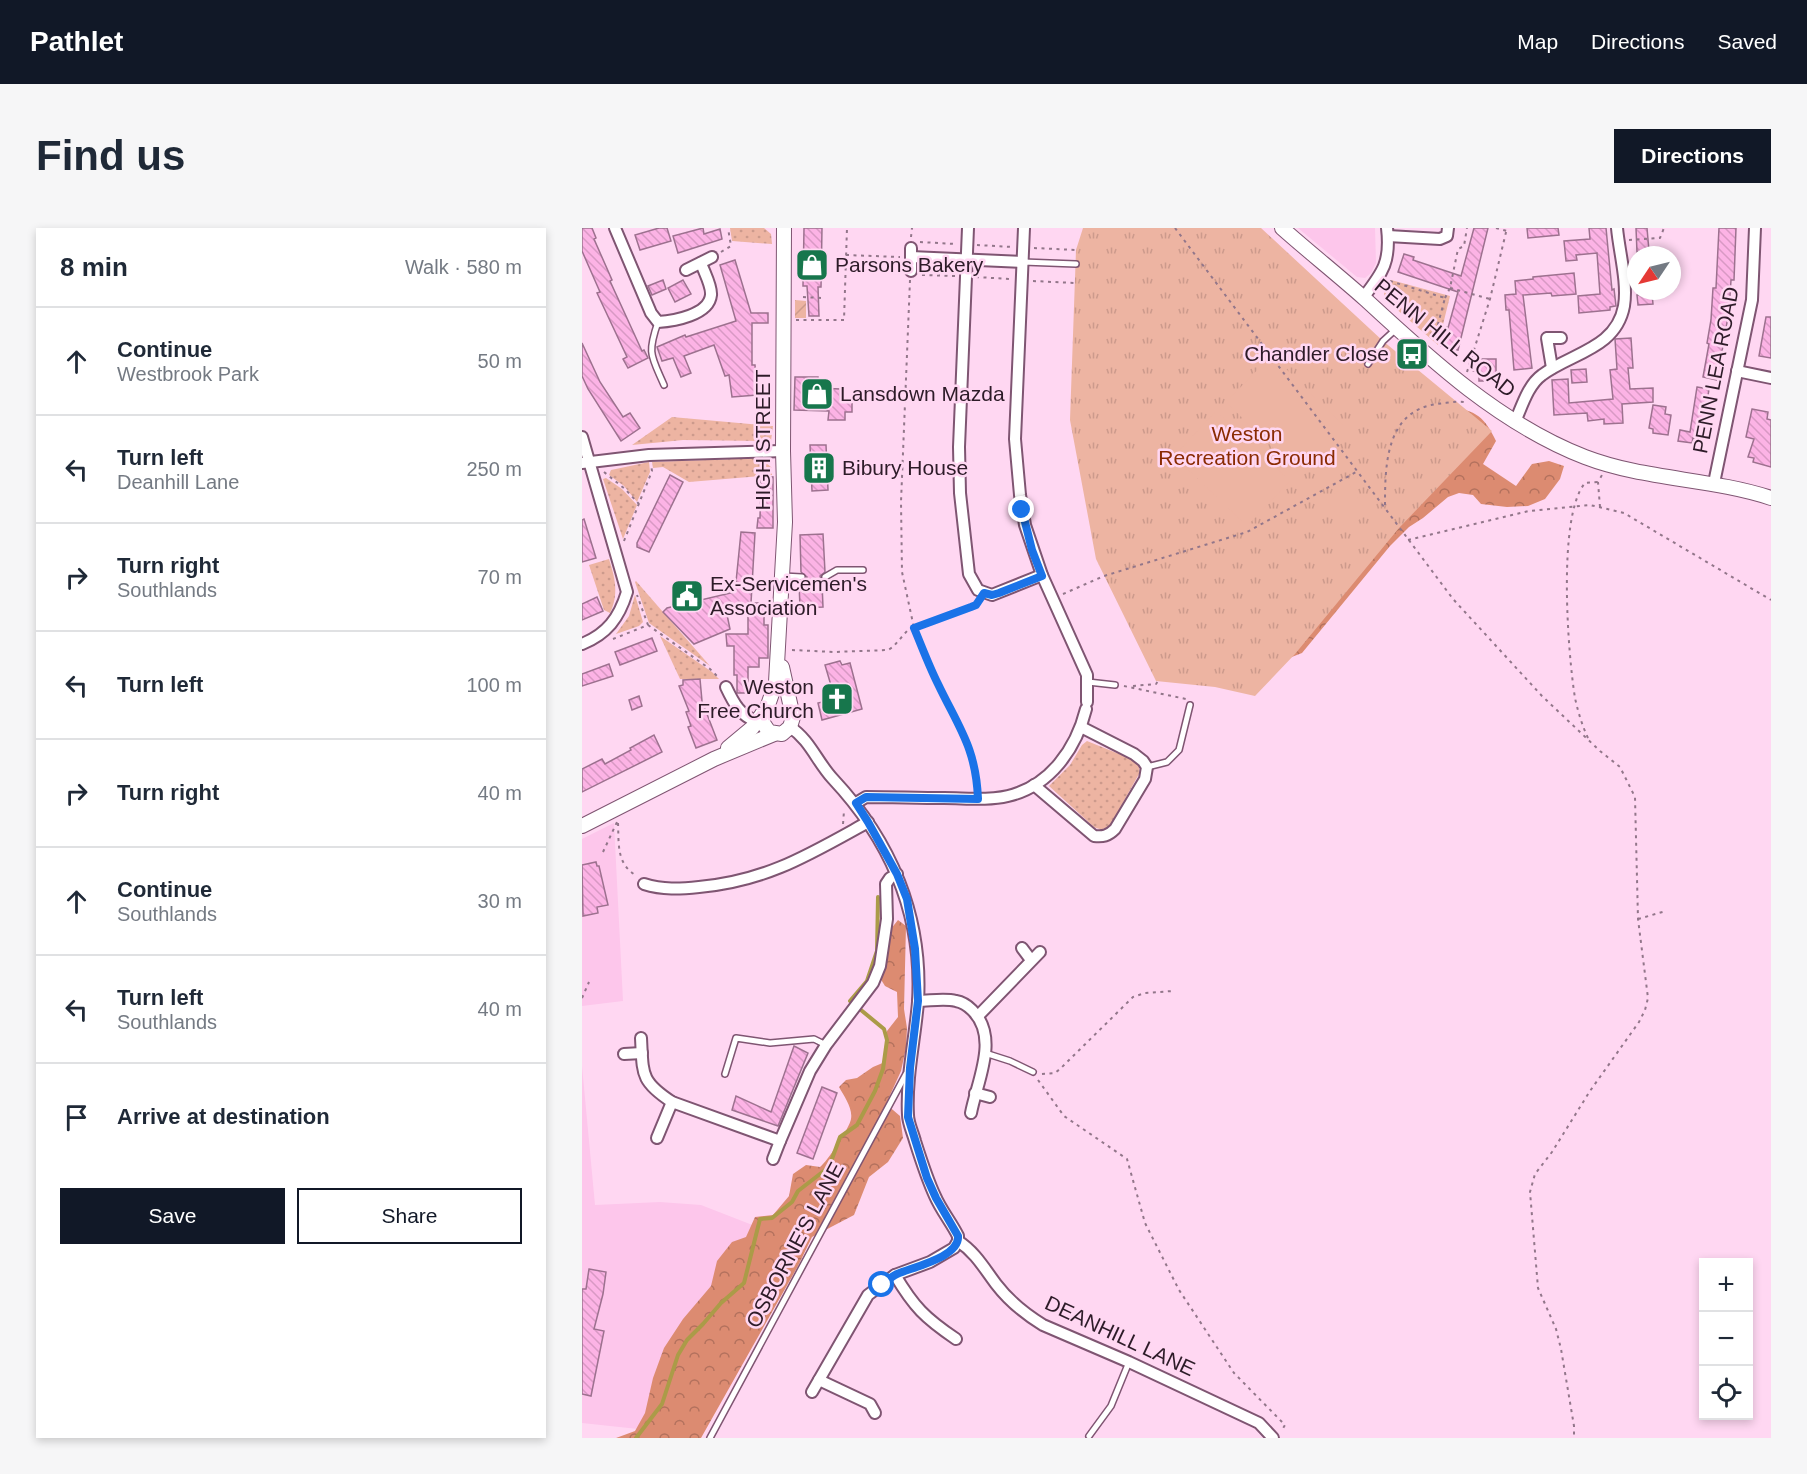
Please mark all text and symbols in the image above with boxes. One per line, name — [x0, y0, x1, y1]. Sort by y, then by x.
text: Pathlet — [30, 26, 123, 57]
text: Map — [1517, 30, 1558, 53]
text: Directions — [1591, 30, 1684, 53]
text: Saved — [1717, 30, 1777, 53]
button: Directions — [1614, 129, 1771, 183]
text: Find us — [36, 132, 185, 179]
north arrow — [1627, 246, 1681, 300]
shop icon: Parsons Bakery — [794, 247, 830, 283]
text: 8 min — [60, 252, 128, 282]
place label: Parsons Bakery — [835, 253, 984, 276]
text: Walk · 580 m — [405, 256, 522, 278]
street label: PENN HILL ROAD — [1370, 274, 1520, 401]
street label: PENN LEA ROAD — [1688, 285, 1743, 455]
bus stop icon: Chandler Close — [1394, 336, 1430, 372]
text: Continue — [117, 337, 212, 362]
place label: Chandler Close — [1244, 342, 1389, 365]
icon: ahead — [60, 345, 93, 378]
text: 50 m — [478, 350, 522, 372]
text: Westbrook Park — [117, 363, 259, 385]
street label: HIGH STREET — [751, 369, 774, 511]
shop icon: Lansdown Mazda — [799, 376, 835, 412]
place label: Lansdown Mazda — [840, 382, 1005, 405]
park label: Weston Recreation Ground — [1158, 422, 1336, 469]
text: Turn left — [117, 445, 203, 470]
building icon: Bibury House — [801, 450, 837, 486]
icon: left — [60, 453, 93, 486]
place label: Bibury House — [842, 456, 968, 479]
text: 250 m — [466, 458, 522, 480]
text: Deanhill Lane — [117, 471, 239, 493]
route end — [1008, 496, 1034, 522]
text: Turn right — [117, 553, 219, 578]
icon: right — [60, 561, 93, 594]
text: 70 m — [478, 566, 522, 588]
place label: Ex-Servicemen's Association — [710, 572, 867, 619]
public building icon: Ex-Servicemen's Association — [669, 578, 705, 614]
text: Southlands — [117, 579, 217, 601]
icon: left — [60, 669, 93, 702]
text: Turn left — [117, 672, 203, 697]
text: 100 m — [466, 674, 522, 696]
place label: Weston Free Church — [697, 675, 814, 722]
church icon: Weston Free Church — [819, 681, 855, 717]
icon: right — [60, 777, 93, 810]
text: Turn right — [117, 780, 219, 805]
text: 40 m — [478, 782, 522, 804]
text: Continue — [117, 877, 212, 902]
icon: ahead — [60, 885, 93, 918]
text: 30 m — [478, 890, 522, 912]
text: Southlands — [117, 903, 217, 925]
text: Turn left — [117, 985, 203, 1010]
icon: left — [60, 993, 93, 1026]
text: 40 m — [478, 998, 522, 1020]
text: Southlands — [117, 1011, 217, 1033]
icon: arrive — [60, 1101, 93, 1134]
text: Arrive at destination — [117, 1104, 330, 1129]
street label: OSBORNE'S LANE — [741, 1158, 848, 1331]
button: Save — [60, 1188, 285, 1244]
button: Share — [297, 1188, 522, 1244]
map controls — [1699, 1258, 1753, 1420]
button: + — [1699, 1258, 1753, 1312]
route start — [868, 1271, 894, 1297]
street label: DEANHILL LANE — [1042, 1291, 1199, 1380]
button: − — [1699, 1312, 1753, 1366]
button: locate — [1699, 1366, 1753, 1420]

